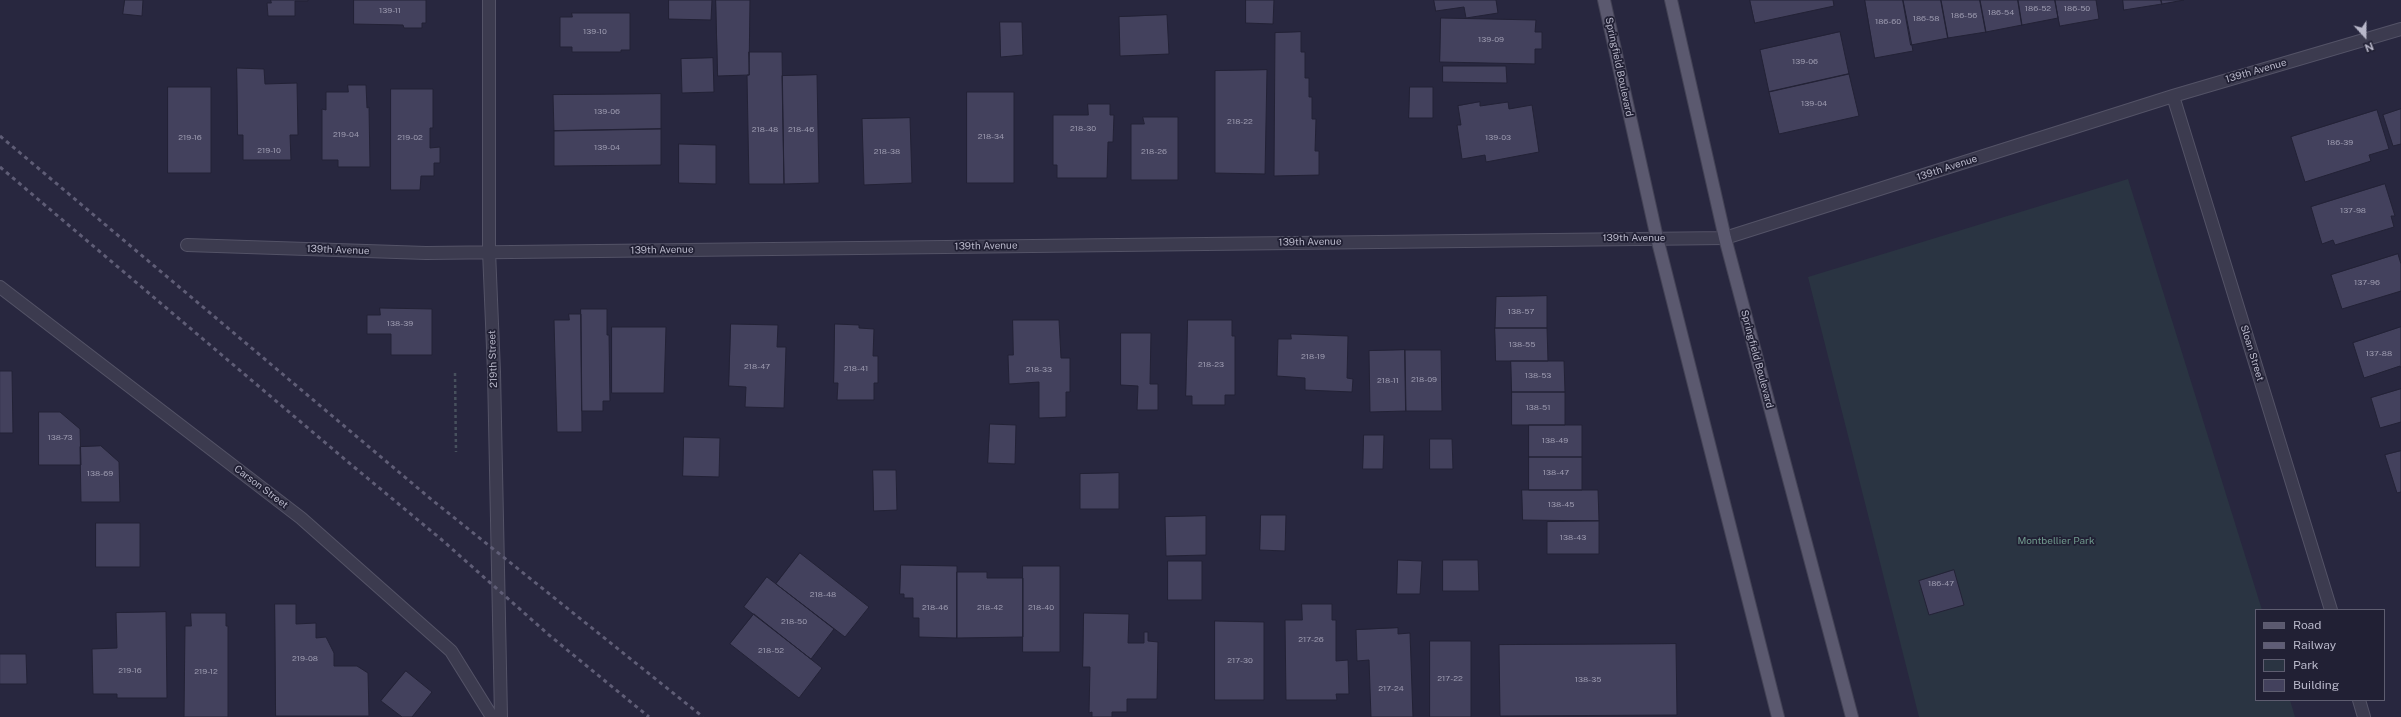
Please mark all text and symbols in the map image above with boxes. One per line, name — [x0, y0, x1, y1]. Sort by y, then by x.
house number: 186-52 — [2025, 4, 2051, 14]
house number: 186-50 — [2064, 4, 2090, 14]
house number: 139-11 — [379, 6, 401, 16]
house number: 186-54 — [1988, 8, 2014, 18]
house number: 186-56 — [1951, 11, 1977, 21]
house number: 186-58 — [1913, 14, 1939, 24]
street label: Springfield Boulevard — [1603, 16, 1635, 118]
north arrow — [2345, 16, 2385, 56]
house number: 186-60 — [1875, 17, 1901, 27]
house number: 139-10 — [583, 27, 607, 37]
house number: 139-09 — [1478, 35, 1504, 45]
text: N — [2363, 40, 2375, 54]
house number: 139-06 — [1792, 57, 1818, 67]
street label: 139th Avenue — [2224, 57, 2288, 85]
house number: 139-04 — [1801, 99, 1827, 109]
house number: 139-06 — [594, 107, 620, 117]
house number: 218-22 — [1227, 117, 1253, 127]
house number: 218-30 — [1070, 124, 1096, 134]
house number: 218-48 — [752, 125, 778, 135]
house number: 218-46 — [788, 125, 814, 135]
house number: 219-04 — [333, 130, 359, 140]
house number: 218-34 — [978, 132, 1004, 142]
house number: 219-16 — [178, 133, 202, 143]
house number: 219-02 — [397, 133, 423, 143]
house number: 139-03 — [1485, 133, 1511, 143]
house number: 186-39 — [2327, 138, 2353, 148]
house number: 139-04 — [594, 143, 620, 153]
house number: 219-10 — [257, 146, 281, 156]
house number: 218-38 — [874, 147, 900, 157]
house number: 218-26 — [1141, 147, 1167, 157]
street label: 139th Avenue — [1915, 153, 1979, 183]
house number: 137-98 — [2340, 206, 2366, 216]
street label: 139th Avenue — [1603, 232, 1665, 244]
street label: 139th Avenue — [1278, 235, 1342, 249]
street label: 139th Avenue — [954, 239, 1018, 253]
street label: 139th Avenue — [306, 243, 370, 257]
street label: 139th Avenue — [630, 243, 694, 257]
house number: 137-96 — [2354, 278, 2380, 288]
house number: 138-57 — [1508, 307, 1534, 317]
street label: Springfield Boulevard — [1738, 309, 1776, 409]
house number: 138-39 — [387, 319, 413, 329]
street label: Sloan Street — [2238, 324, 2266, 382]
street label: 219th Street — [486, 330, 500, 388]
house number: 138-55 — [1509, 340, 1535, 350]
house number: 137-88 — [2366, 349, 2392, 359]
house number: 218-19 — [1301, 352, 1325, 362]
house number: 218-23 — [1198, 360, 1224, 370]
house number: 218-47 — [744, 362, 770, 372]
house number: 218-41 — [844, 364, 868, 374]
house number: 218-33 — [1026, 365, 1052, 375]
house number: 138-53 — [1525, 371, 1551, 381]
house number: 218-09 — [1411, 375, 1437, 385]
house number: 218-11 — [1377, 376, 1399, 386]
house number: 138-51 — [1526, 403, 1550, 413]
house number: 138-73 — [47, 433, 73, 443]
house number: 138-49 — [1542, 436, 1568, 446]
street label: Carson Street — [232, 463, 290, 511]
house number: 138-47 — [1543, 468, 1569, 478]
house number: 138-69 — [87, 469, 113, 479]
house number: 138-45 — [1548, 500, 1574, 510]
house number: 138-43 — [1560, 533, 1586, 543]
park label: Montbellier Park — [2017, 535, 2095, 547]
house number: 186-47 — [1928, 579, 1954, 589]
house number: 218-48 — [810, 590, 836, 600]
house number: 218-46 — [922, 603, 948, 613]
house number: 218-42 — [977, 603, 1003, 613]
house number: 218-40 — [1028, 603, 1054, 613]
legend — [2255, 609, 2385, 701]
house number: 218-50 — [781, 617, 807, 627]
text: Road — [2293, 618, 2321, 632]
house number: 217-26 — [1298, 635, 1324, 645]
text: Railway — [2293, 638, 2336, 652]
house number: 218-52 — [758, 646, 784, 656]
house number: 219-08 — [292, 654, 318, 664]
house number: 217-30 — [1227, 656, 1253, 666]
text: Park — [2293, 658, 2319, 672]
house number: 219-16 — [118, 666, 142, 676]
house number: 219-12 — [194, 667, 218, 677]
house number: 217-22 — [1437, 674, 1463, 684]
house number: 138-35 — [1575, 675, 1601, 685]
text: Building — [2293, 678, 2339, 692]
house number: 217-24 — [1378, 684, 1404, 694]

